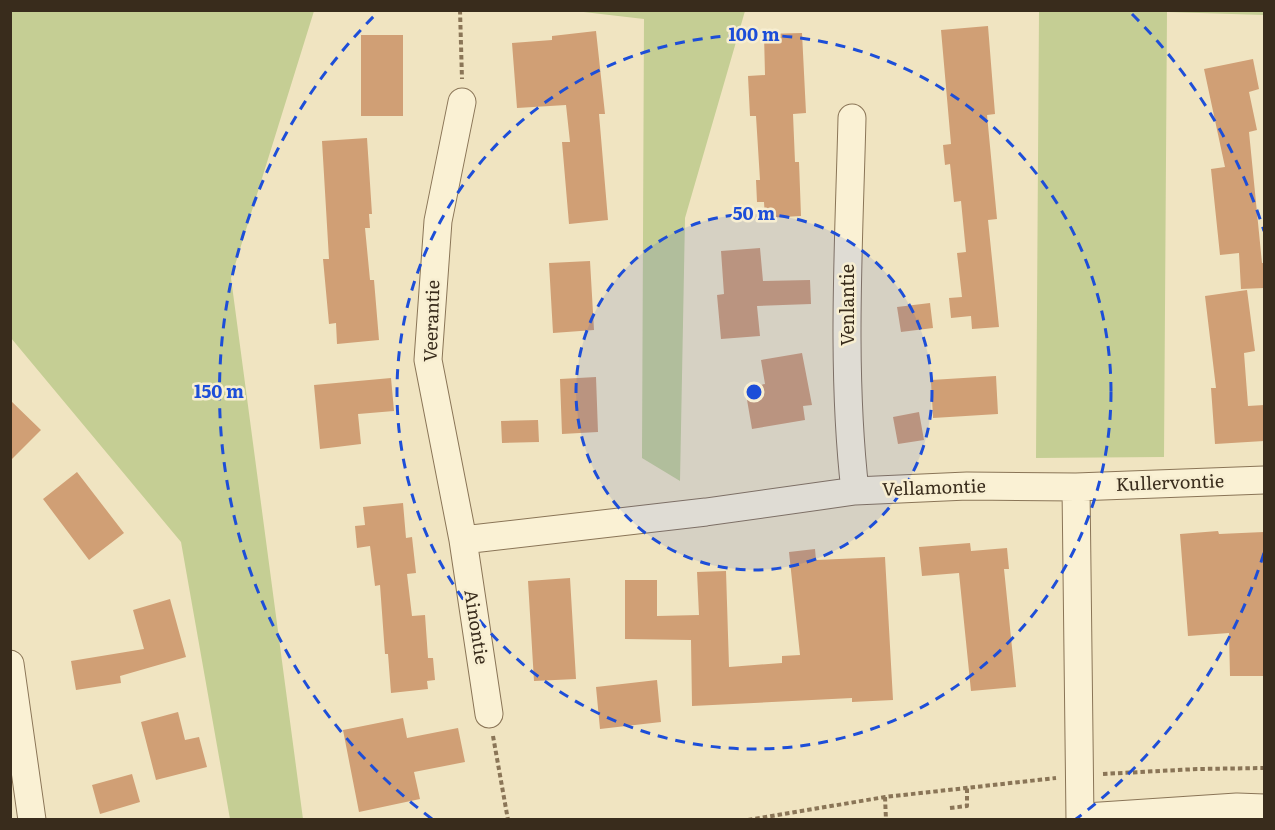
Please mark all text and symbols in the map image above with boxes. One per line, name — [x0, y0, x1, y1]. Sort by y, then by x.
text: 100 m — [728, 20, 780, 47]
text: 50 m — [733, 199, 775, 226]
street label: Venlantie — [833, 264, 860, 346]
street label: Veerantie — [416, 279, 445, 362]
text: 150 m — [194, 377, 244, 404]
centre of rings — [744, 382, 764, 402]
street label: Kullervontie — [1115, 466, 1225, 497]
street label: Vellamontie — [882, 471, 986, 502]
street label: Ainontie — [458, 587, 497, 666]

